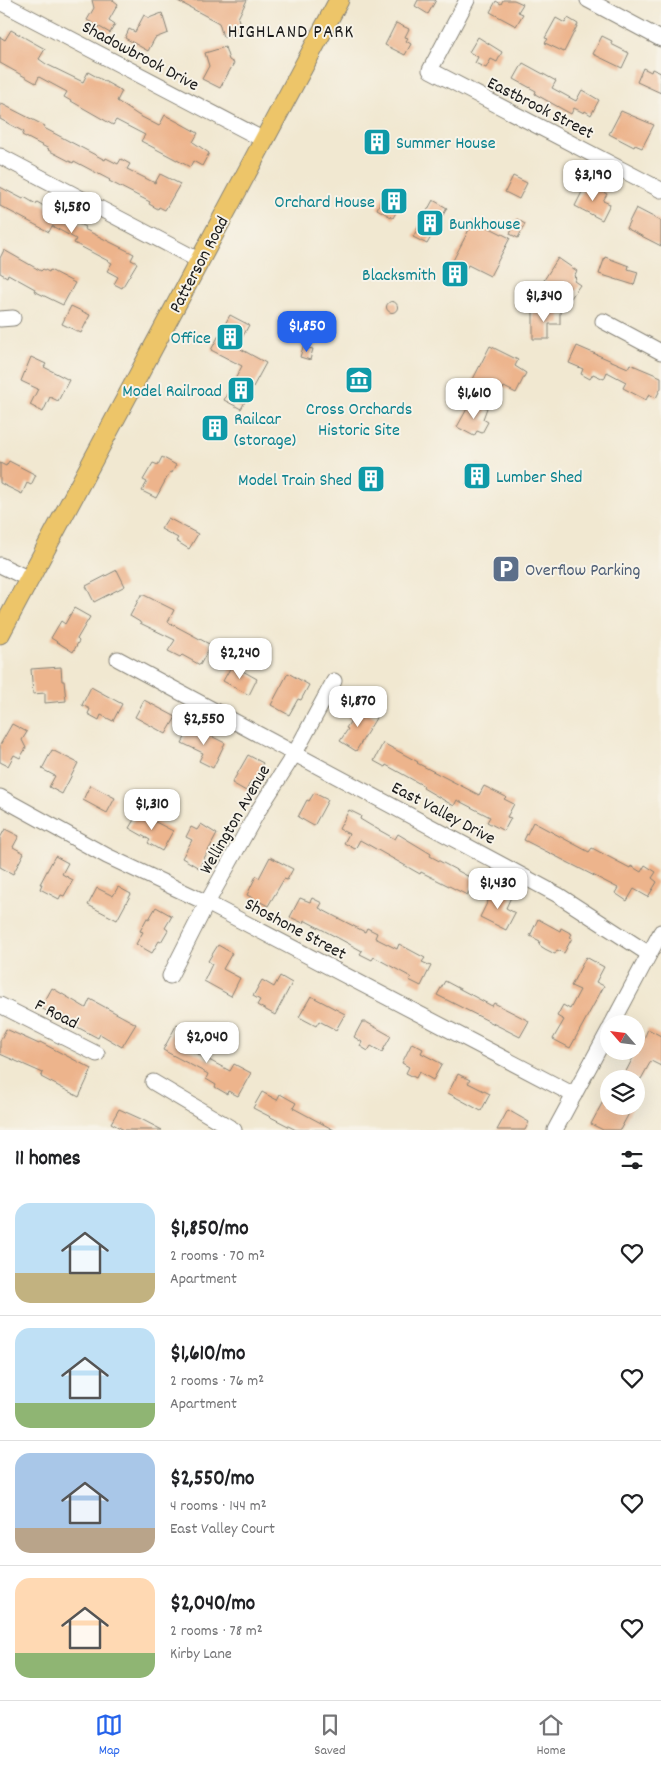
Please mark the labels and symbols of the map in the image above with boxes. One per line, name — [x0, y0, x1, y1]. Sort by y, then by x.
street label: Shadowbrook Drive — [77, 16, 203, 99]
district label: HIGHLAND PARK — [228, 20, 354, 47]
street label: Eastbrook Street — [482, 72, 598, 147]
building icon: Summer House — [362, 127, 392, 157]
place label: Summer House — [396, 132, 496, 157]
pin: $3,190 — [552, 160, 634, 202]
building icon: Orchard House — [379, 186, 409, 216]
place label: Orchard House — [274, 191, 375, 216]
pin: $1,580 — [31, 192, 113, 234]
building icon: Bunkhouse — [415, 208, 445, 238]
street label: Patterson Road — [164, 212, 236, 318]
place label: Bunkhouse — [449, 213, 521, 238]
building icon: Blacksmith — [440, 259, 470, 289]
place label: Blacksmith — [362, 264, 436, 289]
pin: $1,340 — [503, 280, 585, 323]
pin: $1,850 — [266, 310, 348, 353]
building icon: Office — [215, 322, 245, 352]
place label: Office — [171, 327, 211, 352]
museum icon: Cross Orchards Historic Site — [344, 365, 374, 395]
building icon: Model Railroad — [226, 375, 256, 405]
pin: $1,610 — [433, 378, 515, 420]
place label: Model Railroad — [122, 380, 222, 405]
place label: Cross Orchards Historic Site — [306, 398, 412, 444]
place label: Railcar (storage) — [234, 408, 296, 454]
building icon: Railcar (storage) — [200, 413, 230, 443]
building icon: Lumber Shed — [462, 461, 492, 491]
building icon: Model Train Shed — [356, 464, 386, 494]
place label: Lumber Shed — [496, 466, 583, 491]
place label: Model Train Shed — [238, 469, 352, 494]
parking icon: Overflow Parking — [491, 554, 521, 584]
place label: Overflow Parking — [525, 559, 640, 584]
pin: $2,240 — [199, 638, 281, 680]
pin: $1,870 — [317, 686, 399, 728]
pin: $2,550 — [163, 704, 245, 746]
street label: Wellington Avenue — [195, 761, 278, 880]
street label: East Valley Drive — [386, 776, 499, 852]
pin: $1,310 — [111, 788, 193, 831]
pin: $1,430 — [457, 868, 539, 910]
street label: Shoshone Street — [239, 893, 351, 968]
street label: F Road — [30, 994, 82, 1037]
north arrow — [600, 1015, 645, 1060]
pin: $2,040 — [166, 1022, 248, 1064]

